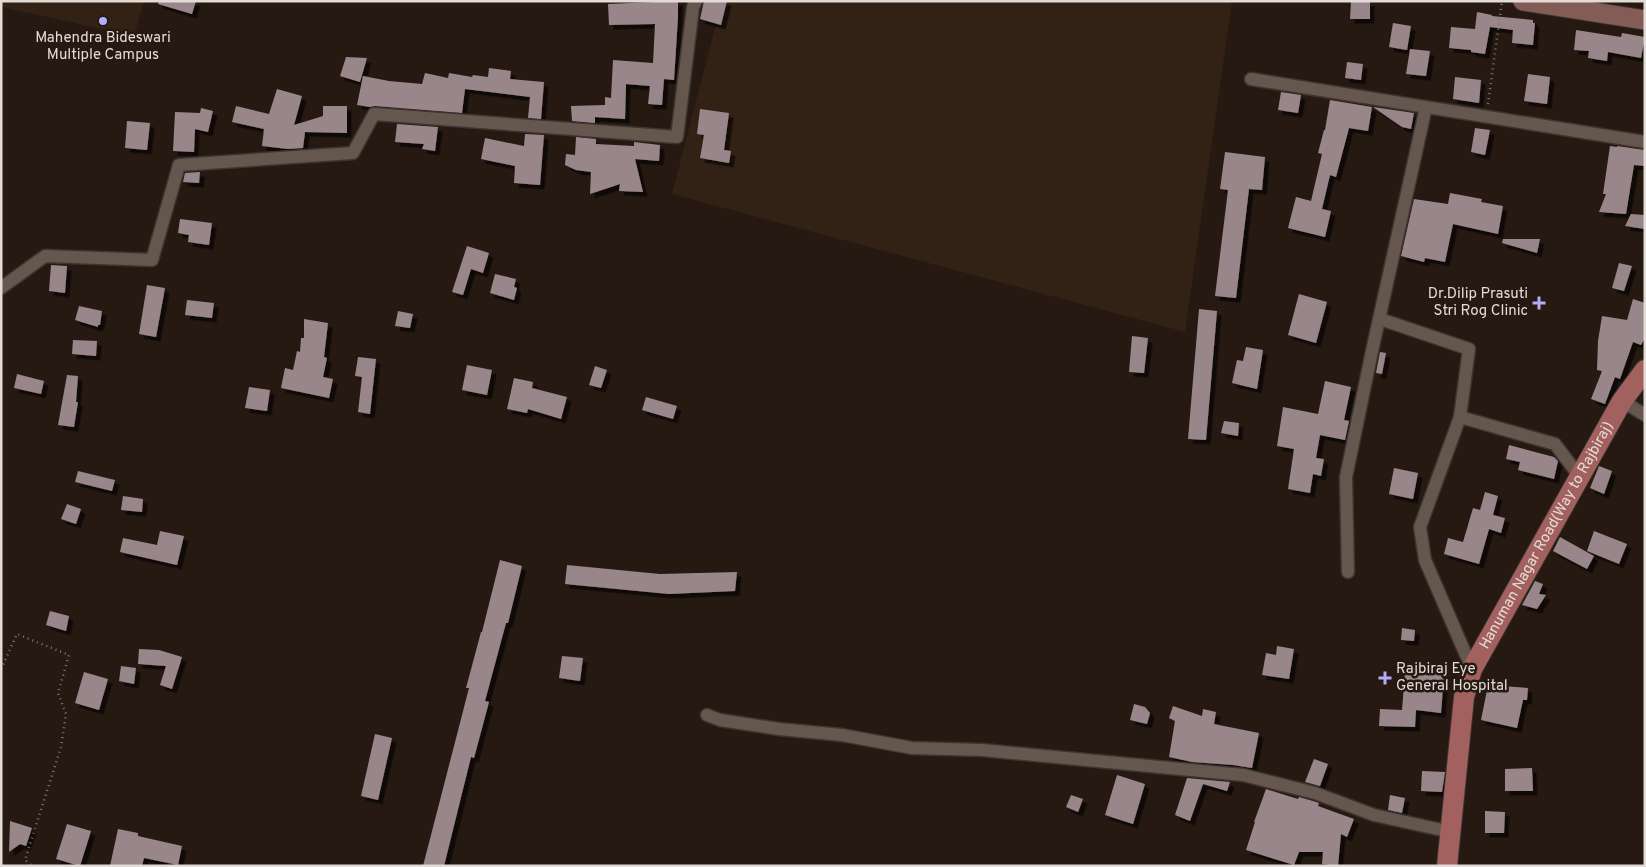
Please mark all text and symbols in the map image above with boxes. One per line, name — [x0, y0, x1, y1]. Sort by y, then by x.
marker: Mahendra Bideswari Multiple Campus — [97, 15, 109, 27]
place label: Mahendra Bideswari Multiple Campus — [35, 29, 171, 65]
place label: Dr.Dilip Prasuti Stri Rog Clinic — [1428, 285, 1528, 321]
marker: Dr.Dilip Prasuti Stri Rog Clinic — [1532, 296, 1546, 310]
street label: Hanuman Nagar Road(Way to Rajbiraj) — [1475, 418, 1618, 653]
place label: Rajbiraj Eye General Hospital — [1396, 660, 1508, 696]
marker: Rajbiraj Eye General Hospital — [1378, 671, 1392, 685]

